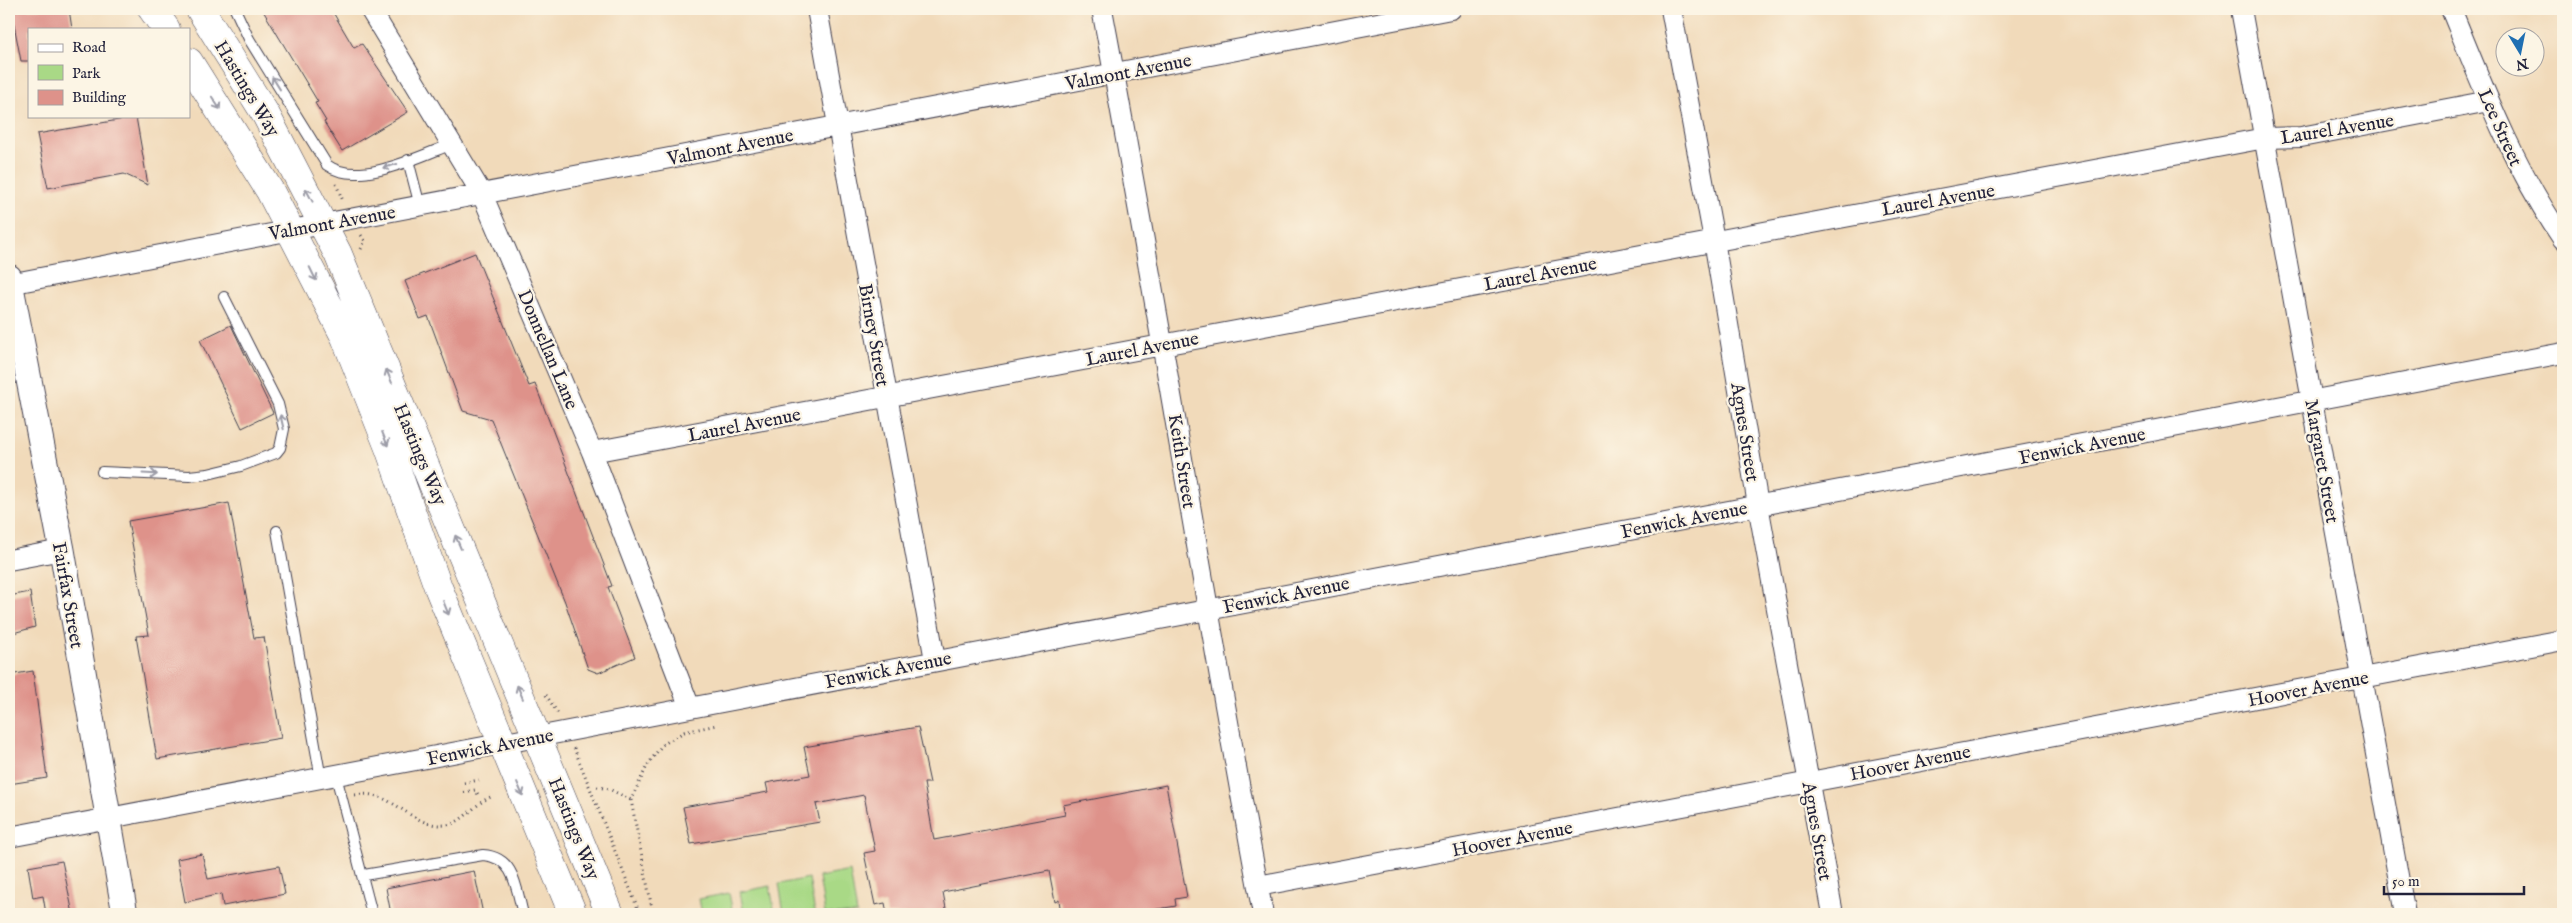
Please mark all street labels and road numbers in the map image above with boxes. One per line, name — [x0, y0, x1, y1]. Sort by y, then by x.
street label: Hastings Way — [208, 36, 285, 142]
street label: Valmont Avenue — [1062, 49, 1194, 97]
street label: Lee Street — [2471, 85, 2527, 171]
street label: Laurel Avenue — [2279, 109, 2396, 151]
street label: Valmont Avenue — [664, 124, 796, 172]
street label: Laurel Avenue — [1880, 179, 1997, 223]
street label: Valmont Avenue — [266, 201, 398, 247]
street label: Laurel Avenue — [1482, 252, 1599, 298]
street label: Birney Street — [852, 282, 894, 389]
street label: Donnellan Lane — [511, 286, 583, 414]
street label: Laurel Avenue — [1084, 327, 1201, 373]
street label: Agnes Street — [1724, 380, 1764, 484]
street label: Margaret Street — [2298, 398, 2344, 526]
street label: Hastings Way — [387, 400, 452, 510]
street label: Laurel Avenue — [686, 403, 803, 449]
street label: Keith Street — [1162, 412, 1200, 511]
street label: Fenwick Avenue — [2017, 423, 2148, 471]
street label: Fenwick Avenue — [1619, 497, 1750, 545]
street label: Fairfax Street — [46, 540, 88, 651]
street label: Fenwick Avenue — [1221, 572, 1352, 620]
street label: Fenwick Avenue — [823, 647, 954, 695]
street label: Hoover Avenue — [2246, 666, 2371, 713]
street label: Fenwick Avenue — [425, 724, 556, 772]
street label: Hoover Avenue — [1848, 740, 1973, 787]
street label: Hastings Way — [542, 774, 605, 884]
street label: Agnes Street — [1795, 779, 1837, 883]
street label: Hoover Avenue — [1450, 816, 1575, 863]

